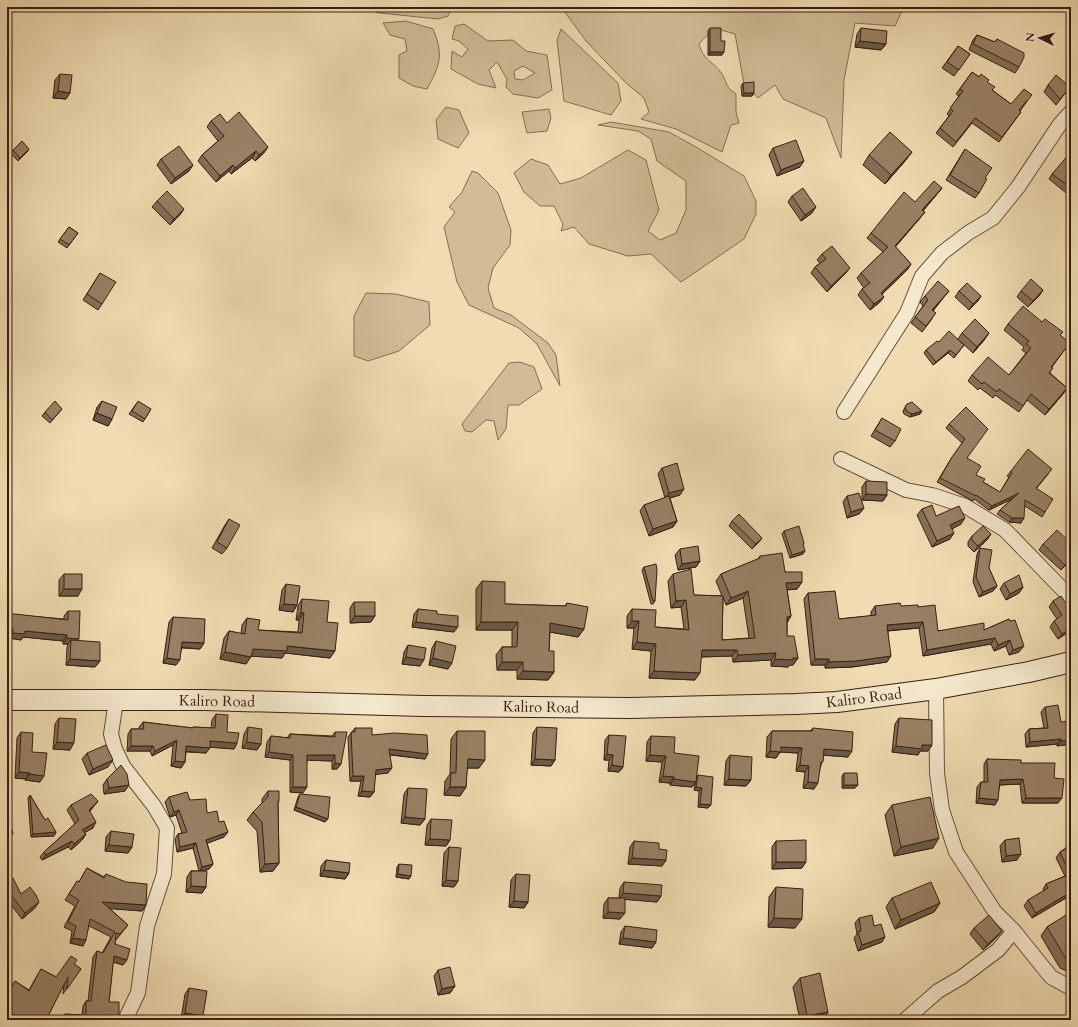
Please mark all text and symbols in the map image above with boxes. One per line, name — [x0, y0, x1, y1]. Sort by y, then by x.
north arrow — [1020, 18, 1060, 58]
text: N — [1023, 31, 1038, 43]
street label: Kaliro Road — [825, 683, 903, 713]
street label: Kaliro Road — [179, 690, 255, 712]
street label: Kaliro Road — [503, 696, 579, 718]

